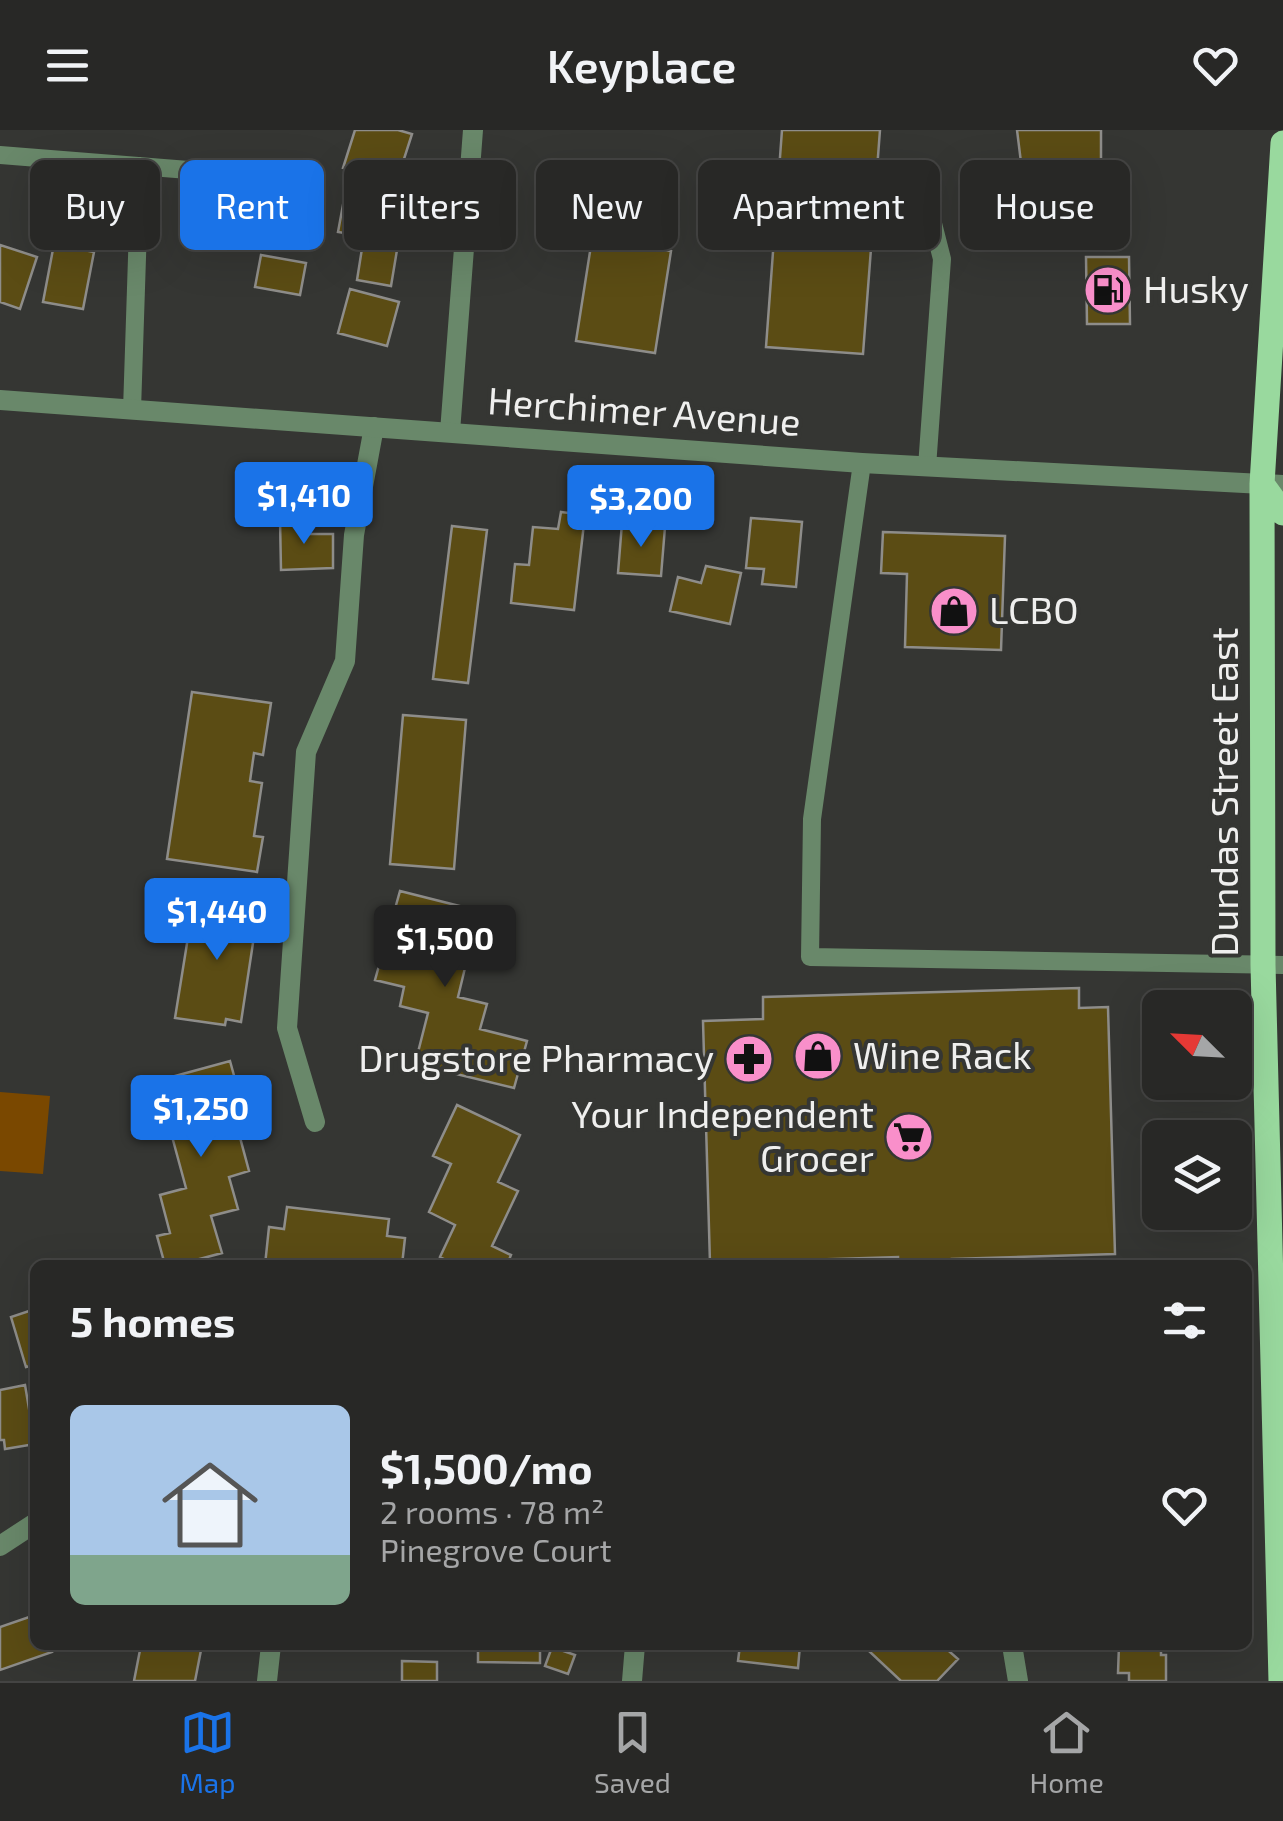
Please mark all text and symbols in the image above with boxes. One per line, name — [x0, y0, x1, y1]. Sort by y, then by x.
icon: menu — [40, 38, 95, 93]
text: Keyplace — [547, 38, 736, 92]
icon: heart — [1188, 38, 1243, 93]
chip: Buy — [30, 160, 160, 250]
chip: Rent — [180, 160, 324, 250]
chip: Filters — [344, 160, 516, 250]
chip: New — [536, 160, 678, 250]
chip: Apartment — [698, 160, 940, 250]
chip: House — [960, 160, 1130, 250]
fuel station icon: Husky — [1082, 264, 1134, 316]
place label: Husky — [1143, 265, 1249, 311]
street label: Herchimer Avenue — [486, 376, 802, 444]
pin: $1,410 — [223, 462, 385, 547]
pin: $3,200 — [560, 465, 722, 550]
text: $1,410 — [257, 475, 351, 513]
text: $3,200 — [589, 478, 693, 516]
shop icon: LCBO — [928, 585, 980, 637]
place label: LCBO — [989, 586, 1079, 632]
street label: Dundas Street East — [1200, 627, 1246, 957]
pin: $1,440 — [136, 878, 298, 963]
text: $1,440 — [167, 891, 267, 929]
pin: $1,500 — [364, 905, 526, 990]
text: $1,500 — [396, 918, 494, 956]
north arrow — [1142, 990, 1252, 1100]
map controls — [1142, 990, 1252, 1230]
shop icon: Wine Rack — [792, 1030, 844, 1082]
place label: Wine Rack — [853, 1031, 1032, 1077]
pharmacy icon: Drugstore Pharmacy — [723, 1033, 775, 1085]
place label: Drugstore Pharmacy — [358, 1034, 714, 1080]
pin: $1,250 — [120, 1075, 282, 1160]
text: $1,250 — [153, 1088, 249, 1126]
place label: Your Independent Grocer — [571, 1090, 874, 1180]
supermarket icon: Your Independent Grocer — [883, 1111, 935, 1163]
button: layers — [1142, 1120, 1252, 1230]
icon: filters — [1157, 1293, 1212, 1348]
text: 5 homes — [70, 1295, 235, 1345]
text: $1,500/mo — [380, 1442, 593, 1492]
icon: home — [150, 1445, 270, 1565]
icon: heart — [1157, 1478, 1212, 1533]
text: 2 rooms · 78 m² — [380, 1492, 604, 1530]
text: Pinegrove Court — [380, 1530, 612, 1568]
tab: Map — [179, 1705, 235, 1799]
tab: Saved — [594, 1705, 671, 1799]
tab: Home — [1030, 1705, 1104, 1799]

